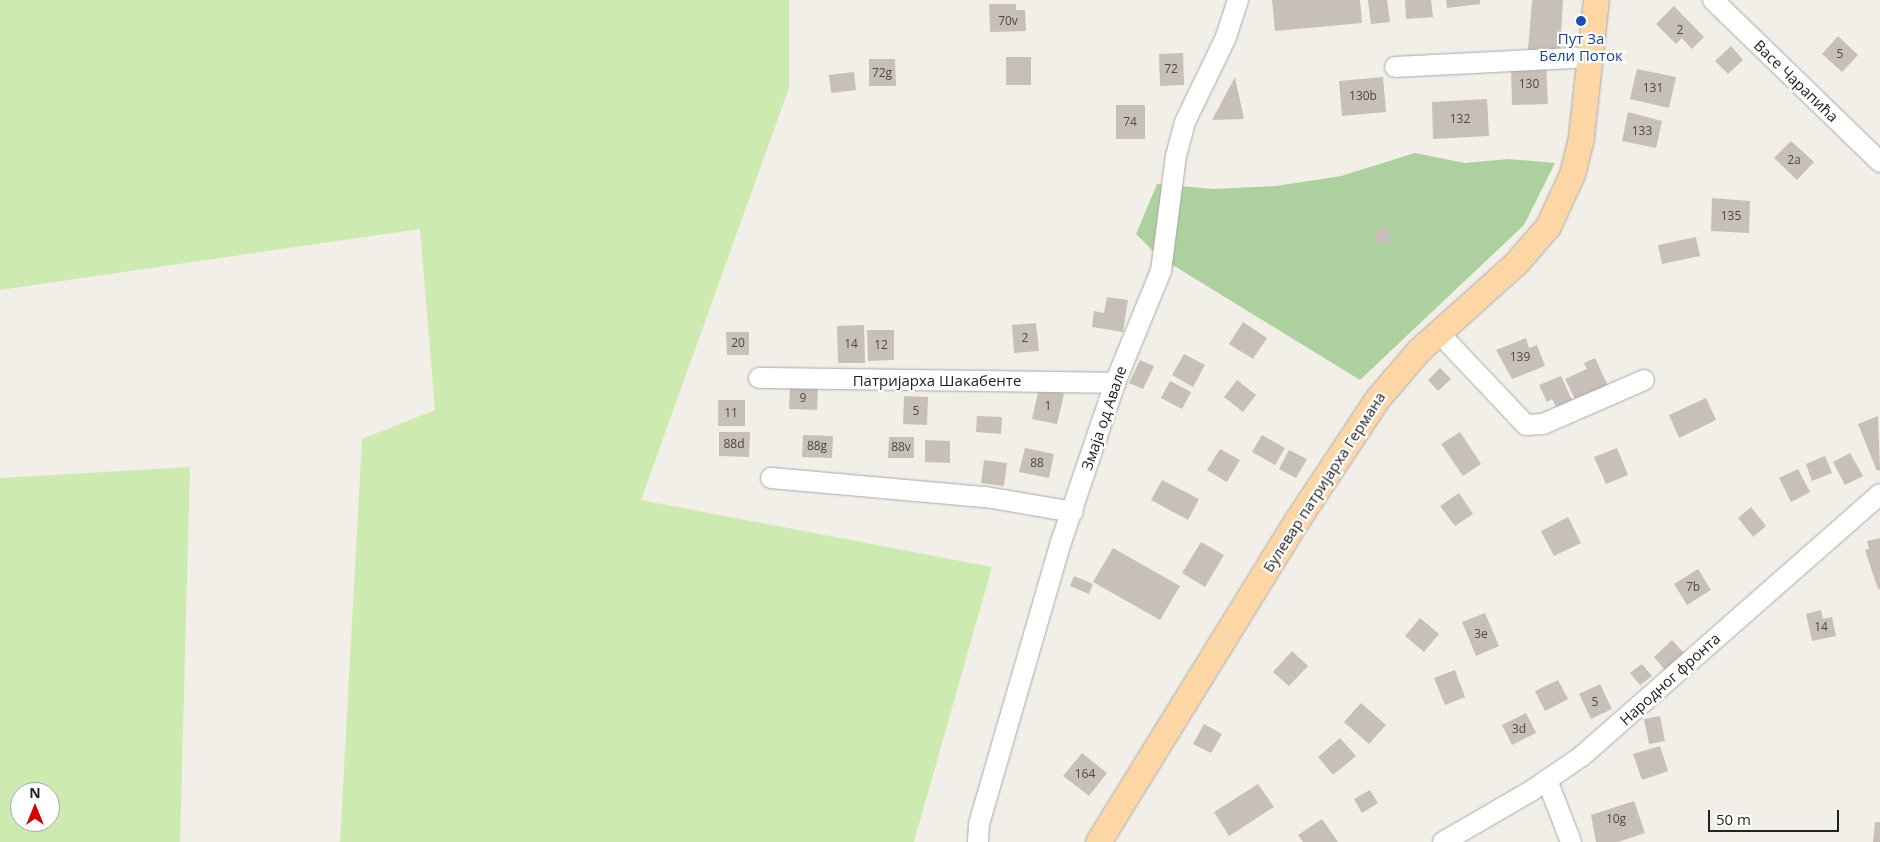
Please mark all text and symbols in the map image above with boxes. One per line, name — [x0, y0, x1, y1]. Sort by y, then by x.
house number: 70v — [998, 14, 1018, 28]
marker: Пут За Бели Поток — [1575, 15, 1587, 27]
house number: 2 — [1677, 23, 1683, 37]
place label: Пут За Бели Поток — [1539, 29, 1623, 64]
street label: Васе Чарапића — [1750, 36, 1842, 126]
house number: 5 — [1837, 47, 1843, 61]
house number: 72 — [1164, 62, 1178, 76]
house number: 72g — [872, 66, 892, 80]
house number: 130 — [1519, 77, 1539, 91]
house number: 131 — [1643, 81, 1663, 95]
house number: 130b — [1349, 89, 1377, 103]
house number: 132 — [1450, 112, 1470, 126]
house number: 74 — [1123, 115, 1137, 129]
house number: 133 — [1632, 124, 1652, 138]
house number: 2a — [1787, 153, 1801, 167]
house number: 135 — [1721, 209, 1741, 223]
house number: 2 — [1022, 331, 1028, 345]
house number: 20 — [731, 336, 745, 350]
house number: 14 — [844, 337, 858, 351]
house number: 12 — [874, 338, 888, 352]
house number: 139 — [1510, 350, 1530, 364]
street label: Змаја од Авале — [1078, 364, 1130, 472]
street label: Патријарха Шакабенте — [853, 372, 1021, 390]
street label: Булевар патријарха Германа — [1259, 389, 1389, 575]
house number: 9 — [800, 391, 806, 405]
house number: 1 — [1045, 399, 1051, 413]
house number: 5 — [913, 404, 919, 418]
house number: 11 — [724, 406, 738, 420]
house number: 88d — [723, 437, 745, 451]
house number: 88g — [807, 439, 827, 453]
house number: 88v — [891, 440, 911, 454]
house number: 88 — [1030, 456, 1044, 470]
house number: 7b — [1686, 580, 1700, 594]
house number: 14 — [1814, 620, 1828, 634]
house number: 3e — [1474, 627, 1488, 641]
street label: Народног фронта — [1616, 629, 1724, 729]
house number: 5 — [1592, 695, 1598, 709]
house number: 3d — [1512, 722, 1526, 736]
house number: 164 — [1075, 767, 1095, 781]
north arrow — [10, 782, 60, 832]
text: N — [29, 783, 41, 802]
scale bar — [1710, 800, 1841, 832]
text: 50 m — [1716, 809, 1751, 829]
house number: 10g — [1606, 812, 1626, 826]

